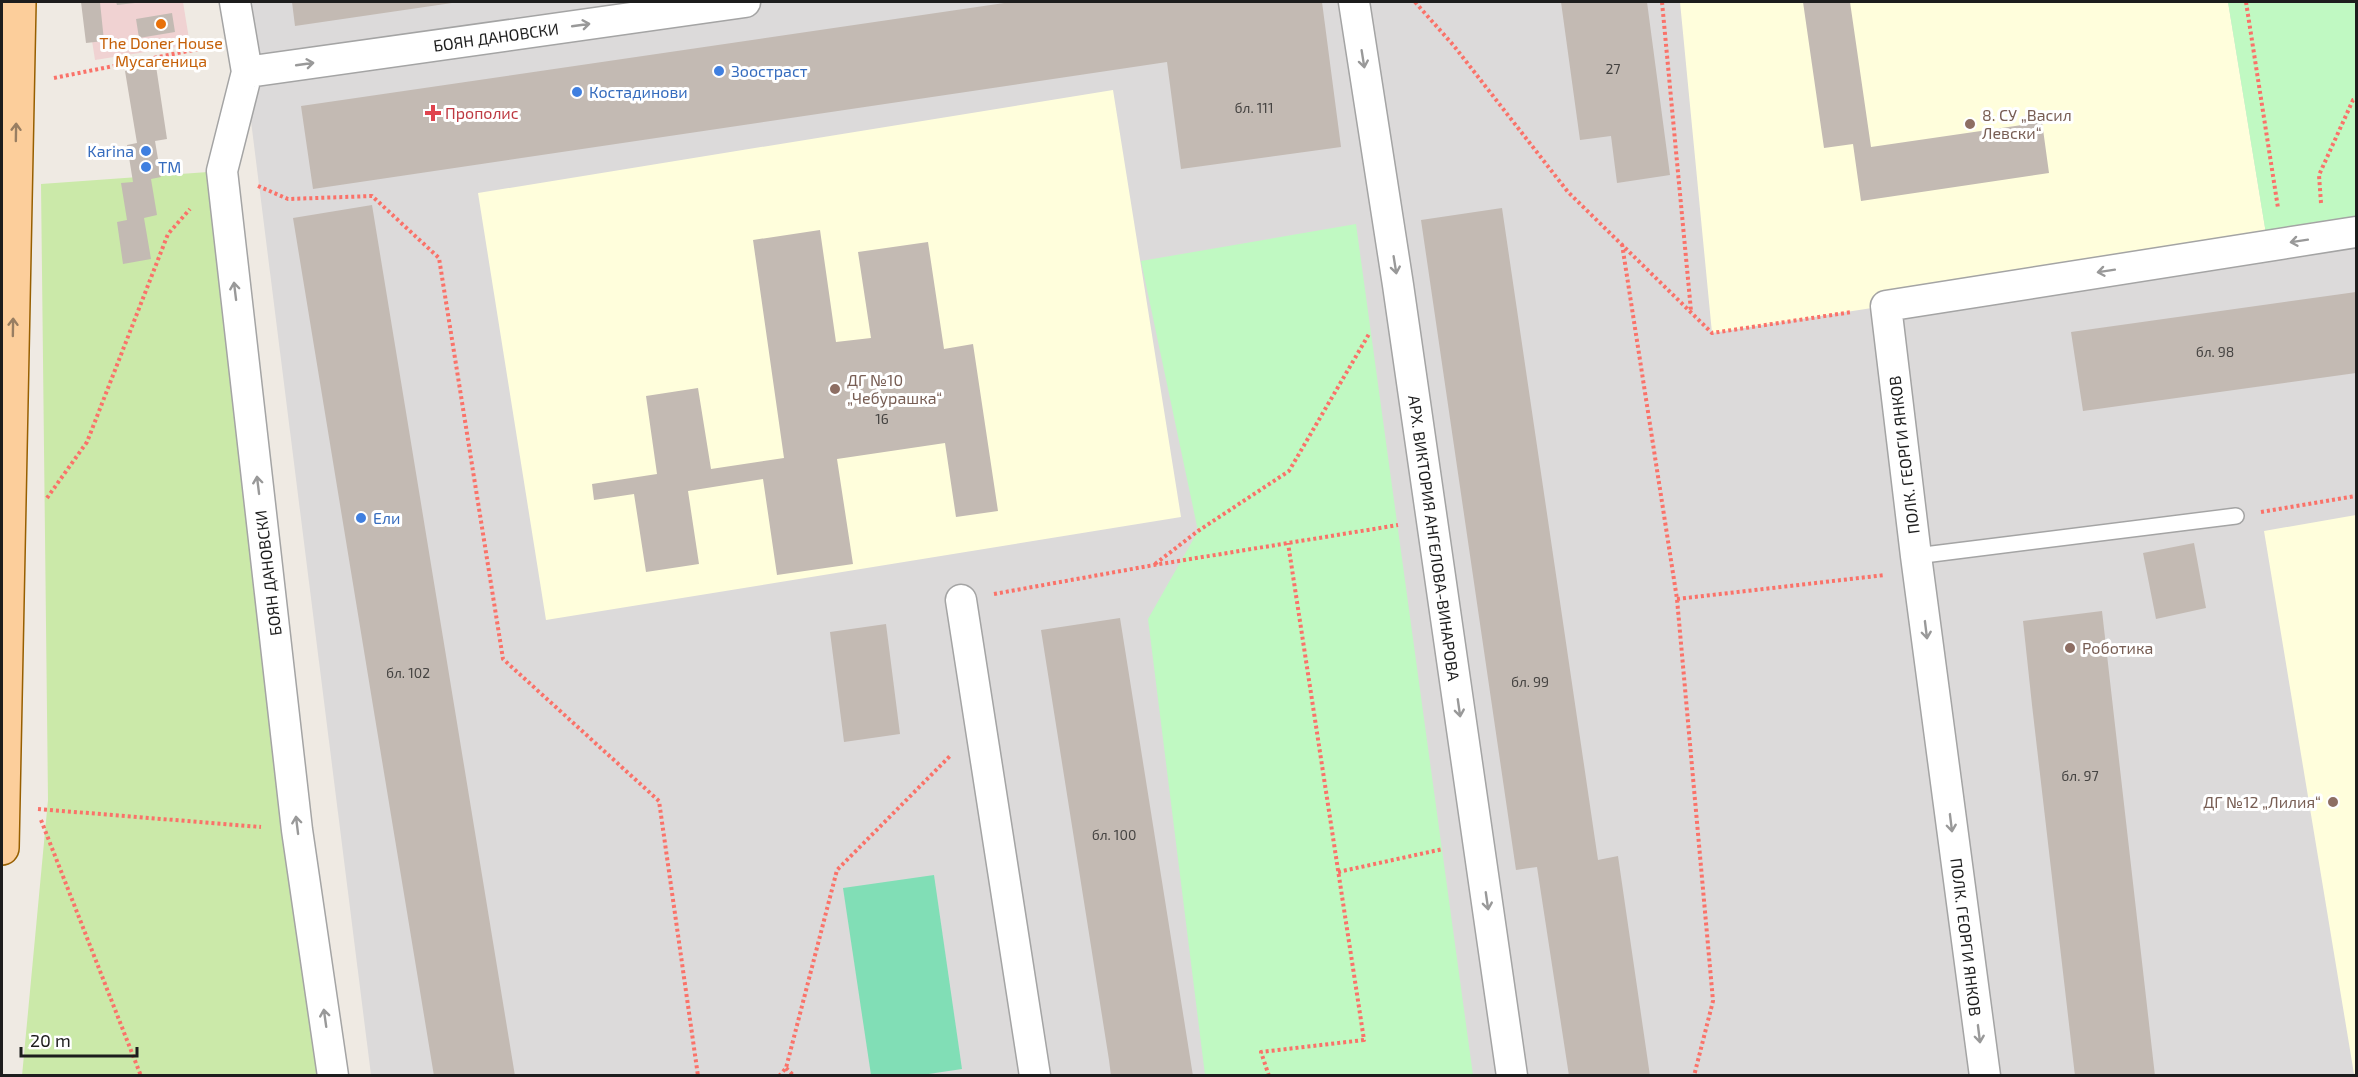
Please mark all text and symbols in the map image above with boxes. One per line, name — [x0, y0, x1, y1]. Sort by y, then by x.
marker: The Doner House Мусагеница — [154, 17, 168, 31]
street label: БОЯН ДАНОВСКИ — [432, 18, 560, 55]
one-way arrow — [570, 19, 590, 30]
place label: The Doner House Мусагеница — [99, 33, 223, 71]
one-way arrow — [1357, 49, 1368, 69]
one-way arrow — [294, 58, 314, 69]
house number: 27 — [1605, 60, 1621, 77]
place label: Зоостраст — [731, 61, 808, 80]
marker: Зоостраст — [712, 64, 726, 78]
place label: Костадинови — [589, 82, 688, 101]
marker: Костадинови — [570, 85, 584, 99]
house number: бл. 111 — [1235, 99, 1273, 116]
place label: Прополис — [445, 103, 519, 122]
place label: 8. СУ „Васил Левски“ — [1982, 105, 2072, 142]
marker: Прополис — [426, 106, 440, 120]
marker: 8. СУ „Васил Левски“ — [1963, 117, 1977, 131]
one-way arrow — [11, 123, 22, 143]
place label: Karina — [87, 141, 134, 160]
marker: Karina — [139, 144, 153, 158]
place label: TM — [158, 157, 181, 176]
marker: TM — [139, 160, 153, 174]
one-way arrow — [2289, 235, 2309, 246]
one-way arrow — [1389, 255, 1400, 275]
one-way arrow — [2097, 266, 2116, 277]
one-way arrow — [230, 282, 241, 302]
one-way arrow — [7, 318, 18, 338]
house number: бл. 98 — [2196, 343, 2234, 360]
place label: ДГ №10 „Чебурашка“ — [847, 370, 942, 408]
street label: ПОЛК. ГЕОРГИ ЯНКОВ — [1884, 375, 1923, 535]
marker: ДГ №10 „Чебурашка“ — [828, 382, 842, 396]
street label: АРХ. ВИКТОРИЯ АНГЕЛОВА-ВИНАРОВА — [1405, 394, 1464, 682]
house number: 16 — [875, 410, 889, 427]
one-way arrow — [252, 475, 263, 495]
place label: Ели — [373, 508, 400, 527]
street label: БОЯН ДАНОВСКИ — [250, 509, 285, 637]
marker: Ели — [354, 511, 368, 525]
one-way arrow — [1921, 619, 1932, 639]
place label: Роботика — [2082, 638, 2153, 657]
marker: Роботика — [2063, 641, 2077, 655]
house number: бл. 102 — [386, 664, 430, 681]
house number: бл. 99 — [1511, 673, 1549, 690]
one-way arrow — [1453, 697, 1464, 717]
house number: бл. 97 — [2061, 767, 2099, 784]
place label: ДГ №12 „Лилия“ — [2203, 792, 2321, 811]
marker: ДГ №12 „Лилия“ — [2326, 795, 2340, 809]
one-way arrow — [1946, 813, 1957, 832]
one-way arrow — [291, 815, 302, 835]
house number: бл. 100 — [1092, 826, 1136, 843]
street label: ПОЛК. ГЕОРГИ ЯНКОВ — [1947, 857, 1986, 1017]
one-way arrow — [1481, 890, 1492, 910]
one-way arrow — [319, 1008, 330, 1028]
scale bar — [21, 1020, 136, 1058]
one-way arrow — [1974, 1024, 1985, 1043]
text: 20 m — [30, 1029, 71, 1051]

